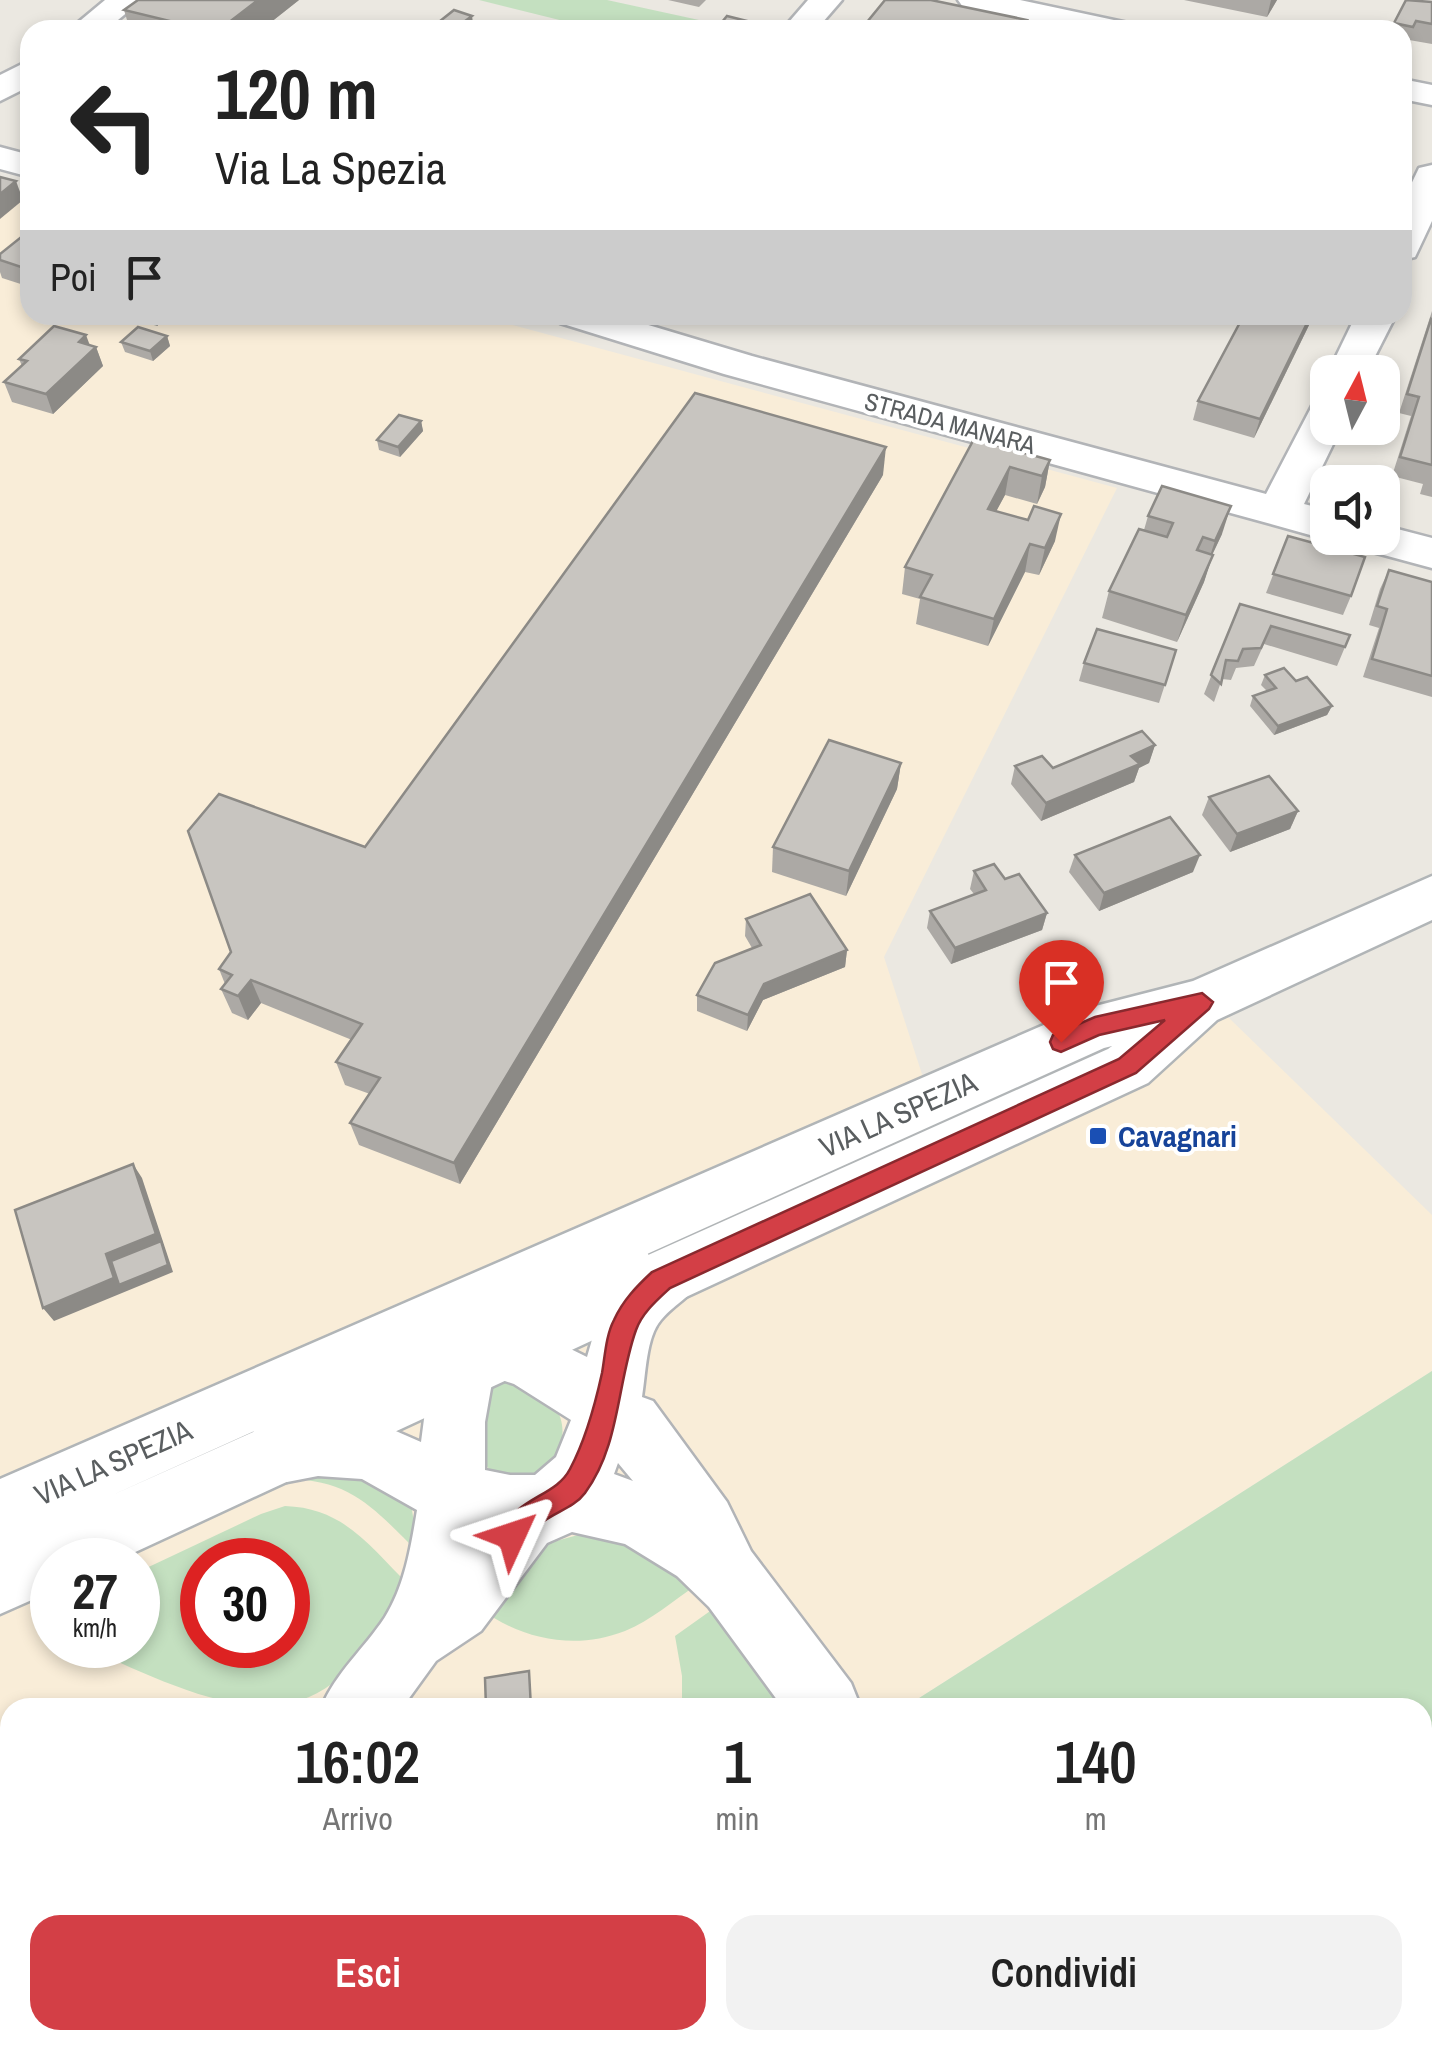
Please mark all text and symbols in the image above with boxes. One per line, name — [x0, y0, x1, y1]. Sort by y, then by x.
text: 120 m — [215, 47, 378, 141]
icon: left — [50, 60, 180, 190]
text: Via La Spezia — [215, 137, 446, 198]
icon: arrive — [117, 250, 172, 305]
text: Poi — [50, 252, 97, 303]
north arrow — [1310, 355, 1400, 445]
map controls — [1310, 355, 1400, 555]
street label: STRADA MANARA — [861, 384, 1039, 462]
button: sound — [1310, 465, 1400, 555]
pin — [1019, 940, 1104, 1043]
icon: arrive — [1034, 955, 1089, 1010]
street label: VIA LA SPEZIA — [813, 1061, 984, 1166]
place label: Cavagnari — [1118, 1116, 1237, 1156]
marker: Cavagnari — [1087, 1125, 1109, 1147]
street label: VIA LA SPEZIA — [28, 1409, 199, 1514]
position arrow — [460, 1484, 564, 1588]
speed limit sign: 30 — [180, 1538, 310, 1668]
text: 27 — [72, 1557, 118, 1625]
text: km/h — [73, 1611, 117, 1645]
text: 16:02 — [295, 1721, 420, 1802]
text: 1 — [724, 1721, 751, 1802]
text: 140 — [1055, 1721, 1137, 1802]
text: Arrivo — [323, 1797, 393, 1840]
text: min — [716, 1797, 759, 1840]
text: m — [1085, 1797, 1107, 1840]
button: Esci — [30, 1915, 706, 2030]
button: Condividi — [726, 1915, 1402, 2030]

